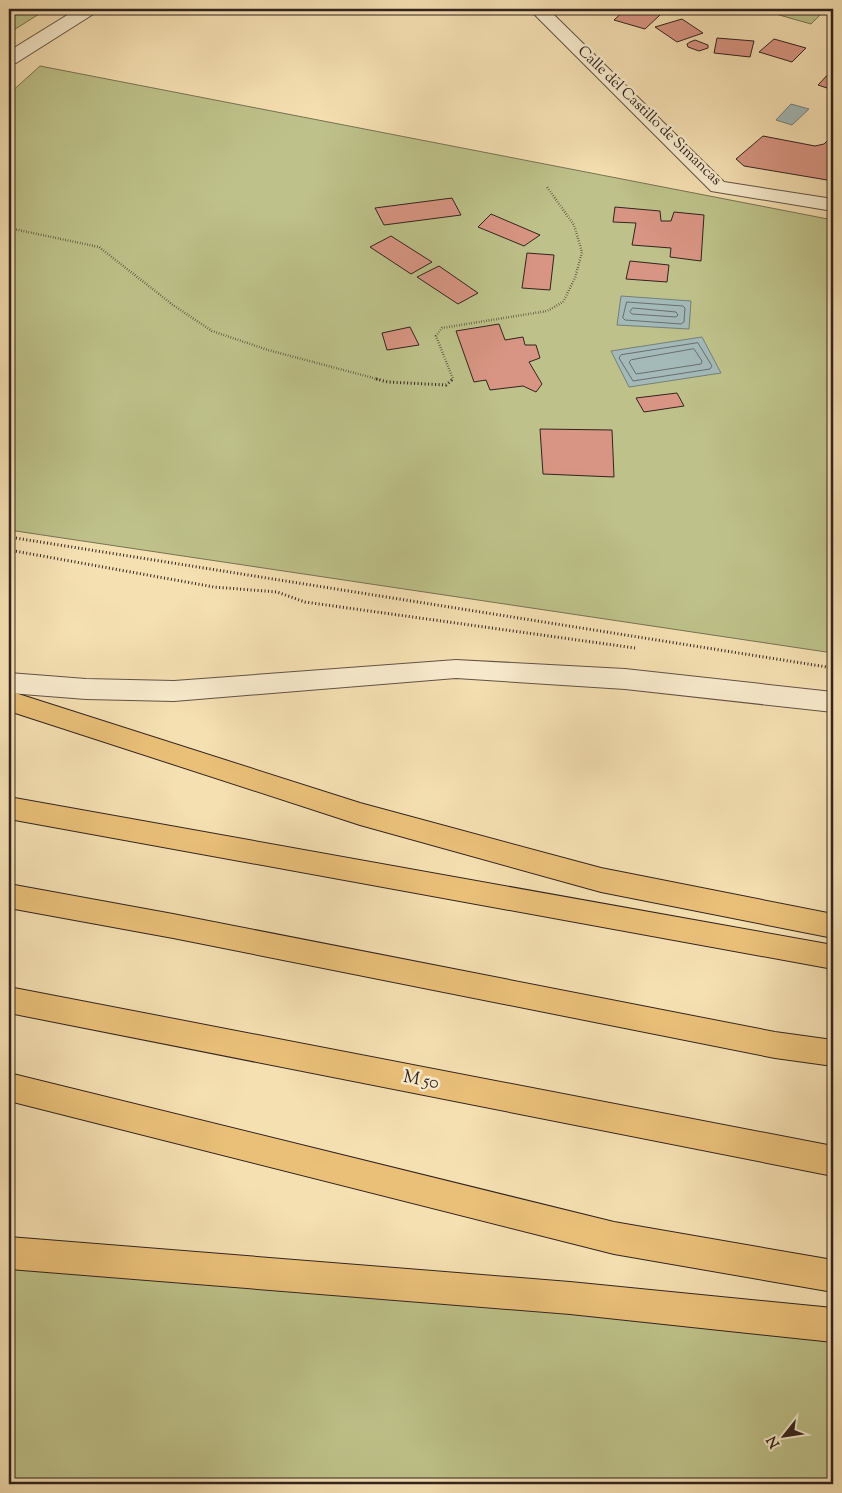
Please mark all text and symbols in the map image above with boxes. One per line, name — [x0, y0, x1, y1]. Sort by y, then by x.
street label: Calle del Castillo de Simancas — [572, 41, 726, 191]
street label: M 50 — [401, 1065, 441, 1097]
north arrow — [760, 1410, 810, 1460]
text: N — [763, 1432, 786, 1451]

